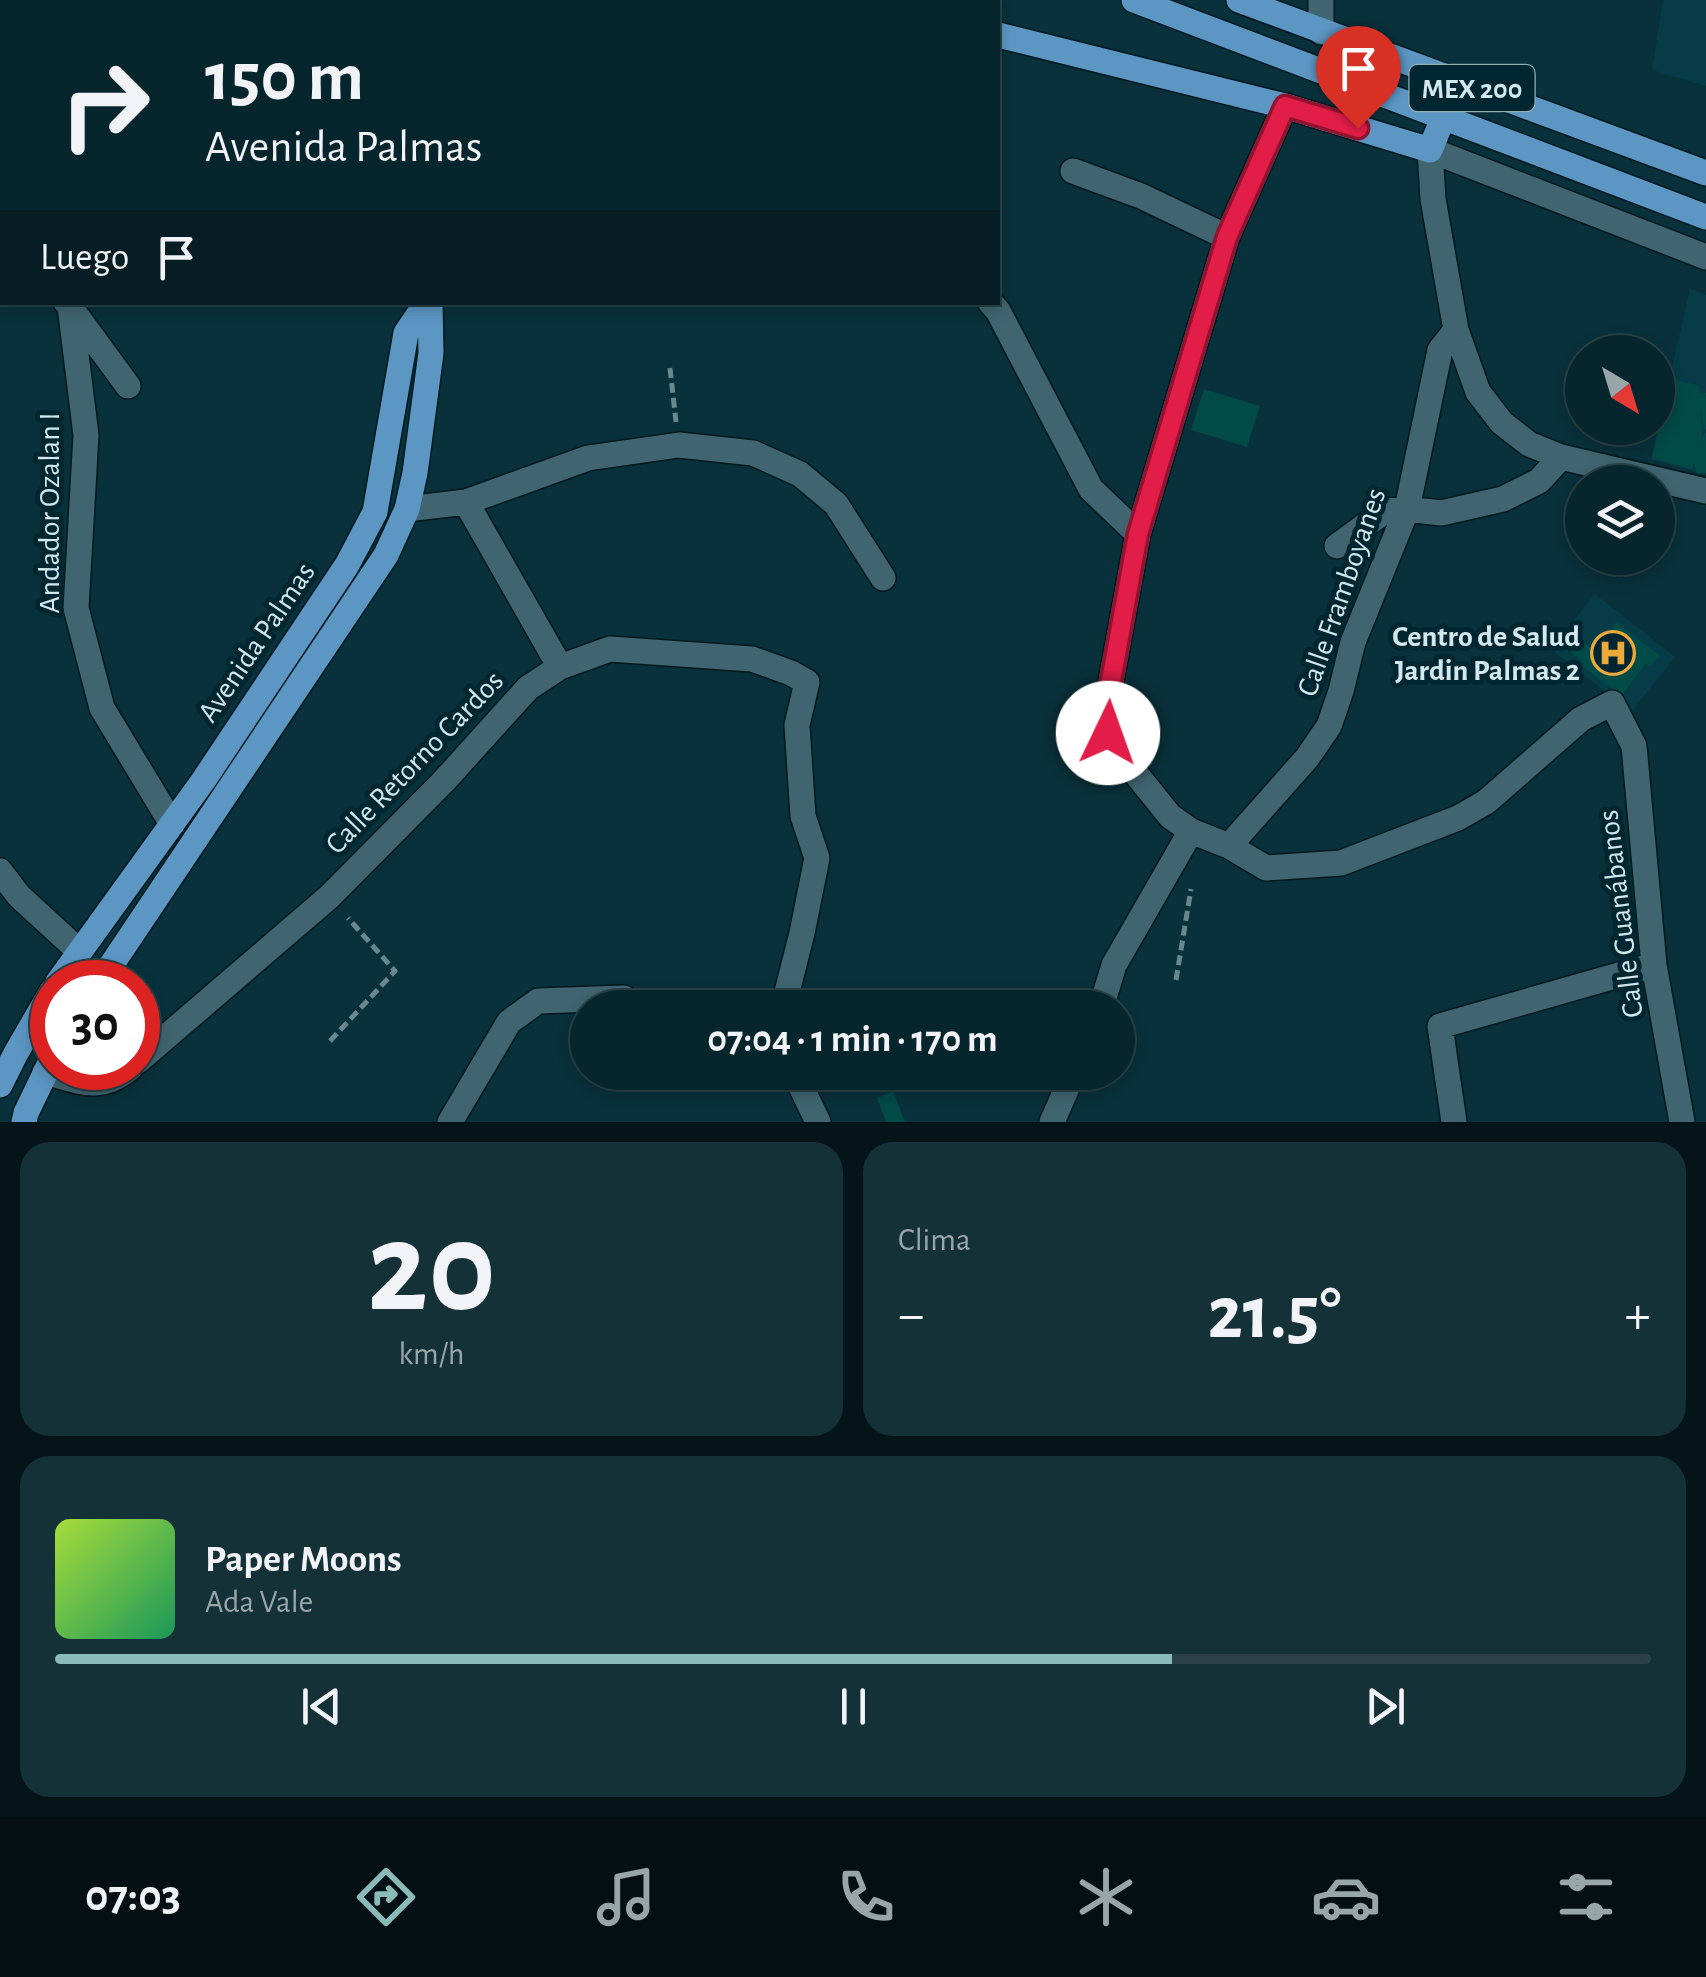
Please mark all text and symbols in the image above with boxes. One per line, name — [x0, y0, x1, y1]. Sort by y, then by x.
pin — [1316, 26, 1401, 129]
icon: right — [40, 40, 170, 170]
icon: arrive — [1331, 41, 1386, 96]
text: 150 m — [205, 43, 364, 113]
road number: MEX 200 — [1410, 65, 1534, 111]
text: Avenida Palmas — [205, 125, 483, 170]
icon: arrive — [149, 230, 204, 285]
text: Luego — [40, 239, 129, 277]
north arrow — [1565, 335, 1675, 445]
map controls — [1565, 335, 1675, 575]
street label: Andador Ozalan I — [35, 412, 65, 614]
button: layers — [1565, 465, 1675, 575]
street label: Calle Framboyanes — [1292, 484, 1392, 700]
street label: Avenida Palmas — [193, 557, 321, 728]
place label: Centro de Salud Jardin Palmas 2 — [1392, 622, 1580, 686]
hospital icon: Centro de Salud Jardin Palmas 2 — [1590, 630, 1636, 676]
street label: Calle Retorno Cardos — [320, 666, 509, 860]
position arrow — [1056, 681, 1160, 785]
street label: Calle Guanábanos — [1593, 808, 1649, 1019]
speed limit sign: 30 — [30, 960, 160, 1090]
text: 07:04 · 1 min · 170 m — [707, 1021, 998, 1059]
text: 20 — [367, 1205, 496, 1335]
text: Clima — [898, 1224, 971, 1256]
text: 21.5° — [1208, 1277, 1341, 1352]
text: − — [898, 1288, 924, 1343]
text: + — [1625, 1288, 1651, 1343]
text: km/h — [398, 1338, 465, 1370]
text: Paper Moons — [205, 1541, 402, 1579]
text: Ada Vale — [205, 1586, 313, 1618]
icon: previous — [294, 1679, 349, 1734]
icon: pause — [826, 1679, 881, 1734]
icon: next — [1358, 1679, 1413, 1734]
icon: directions — [351, 1862, 421, 1932]
icon: music — [591, 1862, 661, 1932]
icon: phone — [831, 1862, 901, 1932]
icon: climate — [1071, 1862, 1141, 1932]
icon: car — [1311, 1862, 1381, 1932]
icon: filters — [1551, 1862, 1621, 1932]
text: 07:03 — [85, 1874, 181, 1919]

